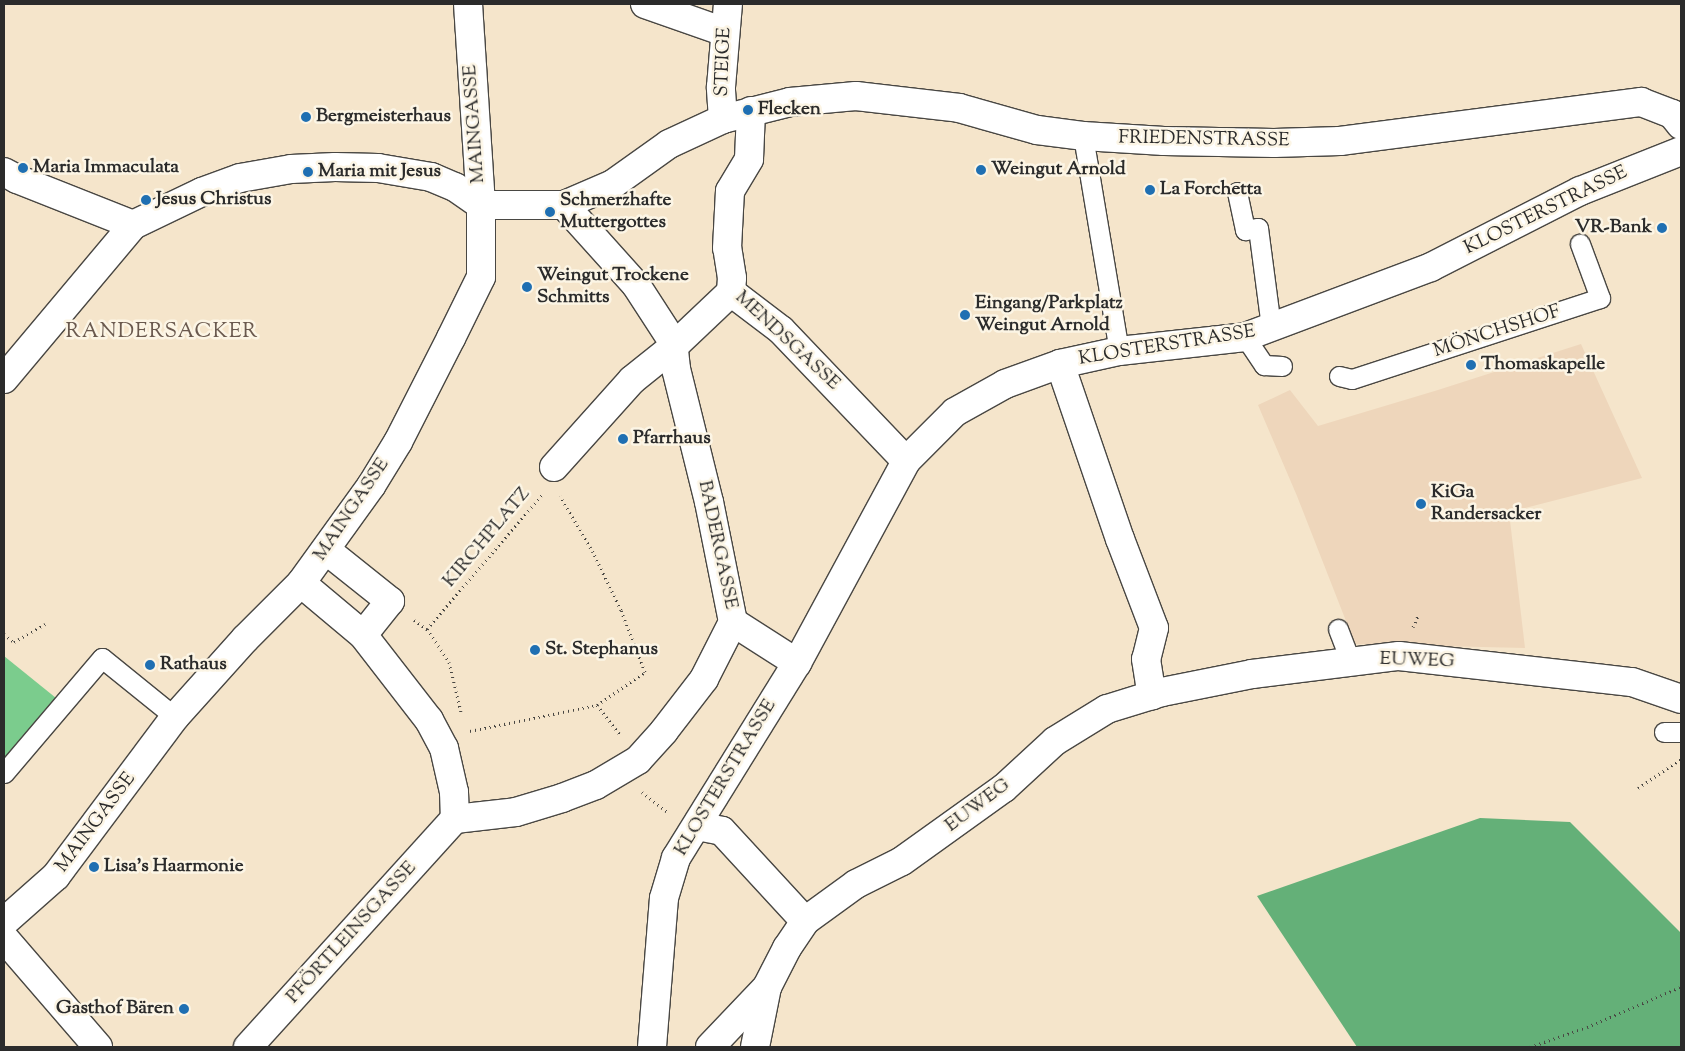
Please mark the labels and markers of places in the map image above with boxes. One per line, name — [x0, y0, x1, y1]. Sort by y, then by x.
place label: Flecken — [758, 99, 821, 121]
marker: Flecken — [742, 104, 754, 116]
place label: Bergmeisterhaus — [316, 106, 451, 128]
marker: Bergmeisterhaus — [300, 111, 312, 123]
place label: Maria Immaculata — [33, 157, 179, 179]
place label: Weingut Arnold — [991, 159, 1126, 181]
place label: Maria mit Jesus — [318, 161, 441, 183]
marker: Maria Immaculata — [17, 162, 29, 174]
marker: Weingut Arnold — [975, 164, 987, 176]
marker: Maria mit Jesus — [302, 166, 314, 178]
place label: La Forchetta — [1160, 179, 1262, 201]
marker: La Forchetta — [1144, 184, 1156, 196]
place label: Jesus Christus — [156, 189, 271, 211]
place label: Schmerzhafte Muttergottes — [560, 190, 671, 234]
marker: Jesus Christus — [140, 194, 152, 206]
marker: Schmerzhafte Muttergottes — [544, 206, 556, 218]
place label: VR-Bank — [1575, 217, 1652, 239]
marker: VR-Bank — [1656, 222, 1668, 234]
place label: Weingut Trockene Schmitts — [537, 265, 689, 309]
marker: Weingut Trockene Schmitts — [521, 281, 533, 293]
place label: Eingang/Parkplatz Weingut Arnold — [975, 293, 1123, 337]
marker: Eingang/Parkplatz Weingut Arnold — [959, 309, 971, 321]
place label: Thomaskapelle — [1481, 354, 1605, 376]
marker: Thomaskapelle — [1465, 359, 1477, 371]
place label: Pfarrhaus — [633, 428, 711, 450]
marker: Pfarrhaus — [617, 433, 629, 445]
place label: KiGa Randersacker — [1431, 482, 1541, 526]
marker: KiGa Randersacker — [1415, 498, 1427, 510]
place label: St. Stephanus — [545, 639, 658, 661]
marker: St. Stephanus — [529, 644, 541, 656]
place label: Rathaus — [160, 654, 227, 676]
marker: Rathaus — [144, 659, 156, 671]
place label: Lisa's Haarmonie — [104, 856, 243, 878]
marker: Lisa's Haarmonie — [88, 861, 100, 873]
place label: Gasthof Bären — [56, 998, 174, 1020]
marker: Gasthof Bären — [178, 1003, 190, 1015]

